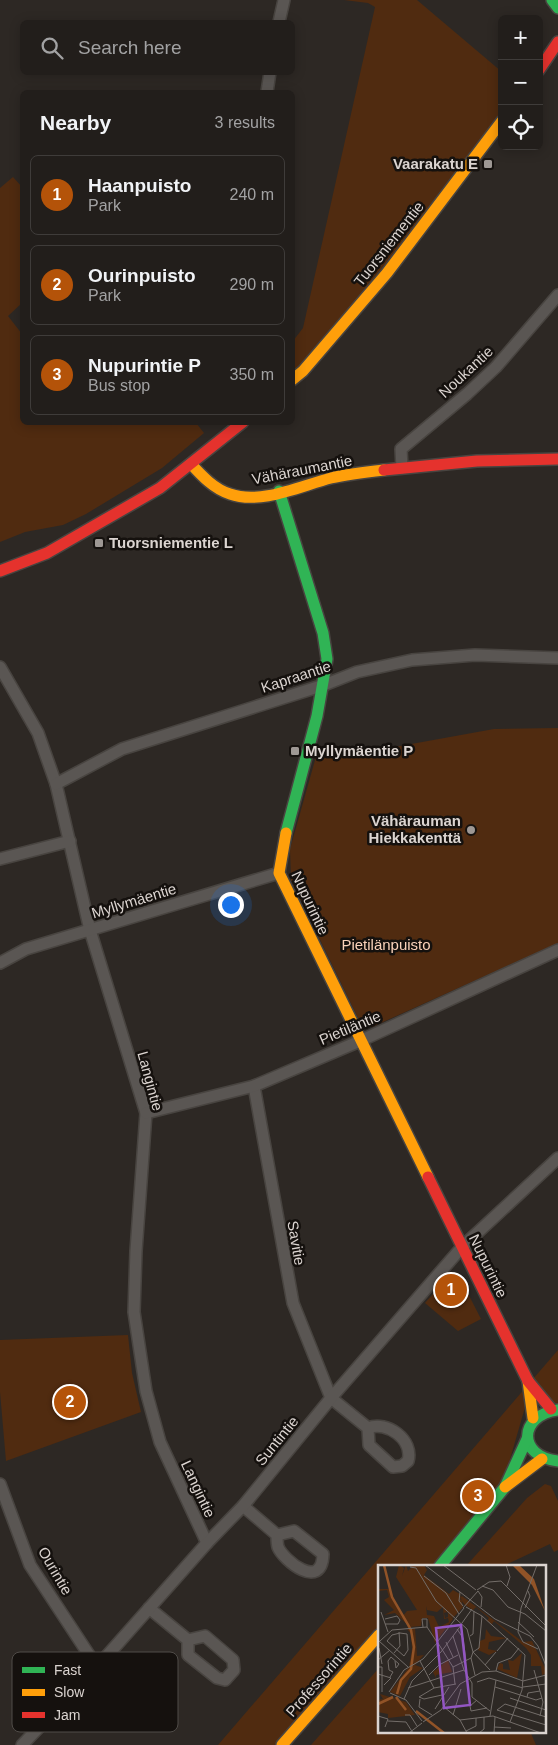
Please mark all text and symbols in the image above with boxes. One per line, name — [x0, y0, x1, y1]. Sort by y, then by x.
map controls — [498, 15, 543, 150]
button: + — [498, 15, 543, 60]
search box — [20, 20, 295, 75]
icon: search — [38, 34, 66, 62]
text: Search here — [78, 37, 182, 58]
button: − — [498, 60, 543, 105]
button: locate — [498, 105, 543, 150]
text: Nearby — [40, 111, 111, 134]
text: 3 results — [215, 114, 275, 131]
place label: Vaarakatu E — [393, 155, 478, 172]
marker: Vaarakatu E — [482, 158, 494, 170]
text: Haanpuisto — [88, 175, 191, 196]
text: 1 — [53, 186, 61, 203]
text: 240 m — [230, 186, 274, 203]
text: Park — [88, 197, 121, 214]
street label: Tuorsniementie — [350, 198, 427, 289]
text: Ourinpuisto — [88, 265, 196, 286]
text: 2 — [53, 276, 61, 293]
text: 290 m — [230, 276, 274, 293]
text: Park — [88, 287, 121, 304]
street label: Noukantie — [435, 342, 496, 401]
text: Nupurintie P — [88, 355, 201, 376]
text: 3 — [53, 366, 61, 383]
text: 350 m — [230, 366, 274, 383]
text: Bus stop — [88, 377, 150, 394]
street label: Vähäraumantie — [250, 451, 353, 488]
place label: Tuorsniementie L — [109, 534, 233, 551]
marker: Tuorsniementie L — [93, 537, 105, 549]
street label: Kapraantie — [259, 657, 333, 696]
place label: Myllymäentie P — [305, 742, 413, 759]
marker: Myllymäentie P — [289, 745, 301, 757]
place label: Vähärauman Hiekkakenttä — [368, 812, 462, 846]
marker: Vähärauman Hiekkakenttä — [465, 824, 477, 836]
street label: Nupurintie — [288, 868, 333, 937]
street label: Myllymäentie — [90, 880, 178, 921]
your location — [218, 892, 244, 918]
park label: Pietilänpuisto — [341, 936, 431, 953]
street label: Pietiläntie — [317, 1007, 383, 1048]
street label: Langintie — [134, 1049, 167, 1112]
street label: Savitie — [284, 1219, 309, 1267]
street label: Nupurintie — [466, 1231, 511, 1300]
pin: 1 — [435, 1271, 467, 1309]
pin: 2 — [54, 1383, 86, 1421]
street label: Suntintie — [252, 1413, 302, 1469]
street label: Langintie — [178, 1458, 219, 1520]
pin: 3 — [462, 1477, 494, 1515]
street label: Ourintie — [35, 1544, 76, 1598]
inset map — [378, 1565, 546, 1732]
street label: Professorintie — [282, 1639, 355, 1720]
legend — [12, 1652, 178, 1732]
text: Fast — [54, 1662, 81, 1678]
text: Slow — [54, 1684, 85, 1700]
text: Jam — [54, 1707, 80, 1723]

